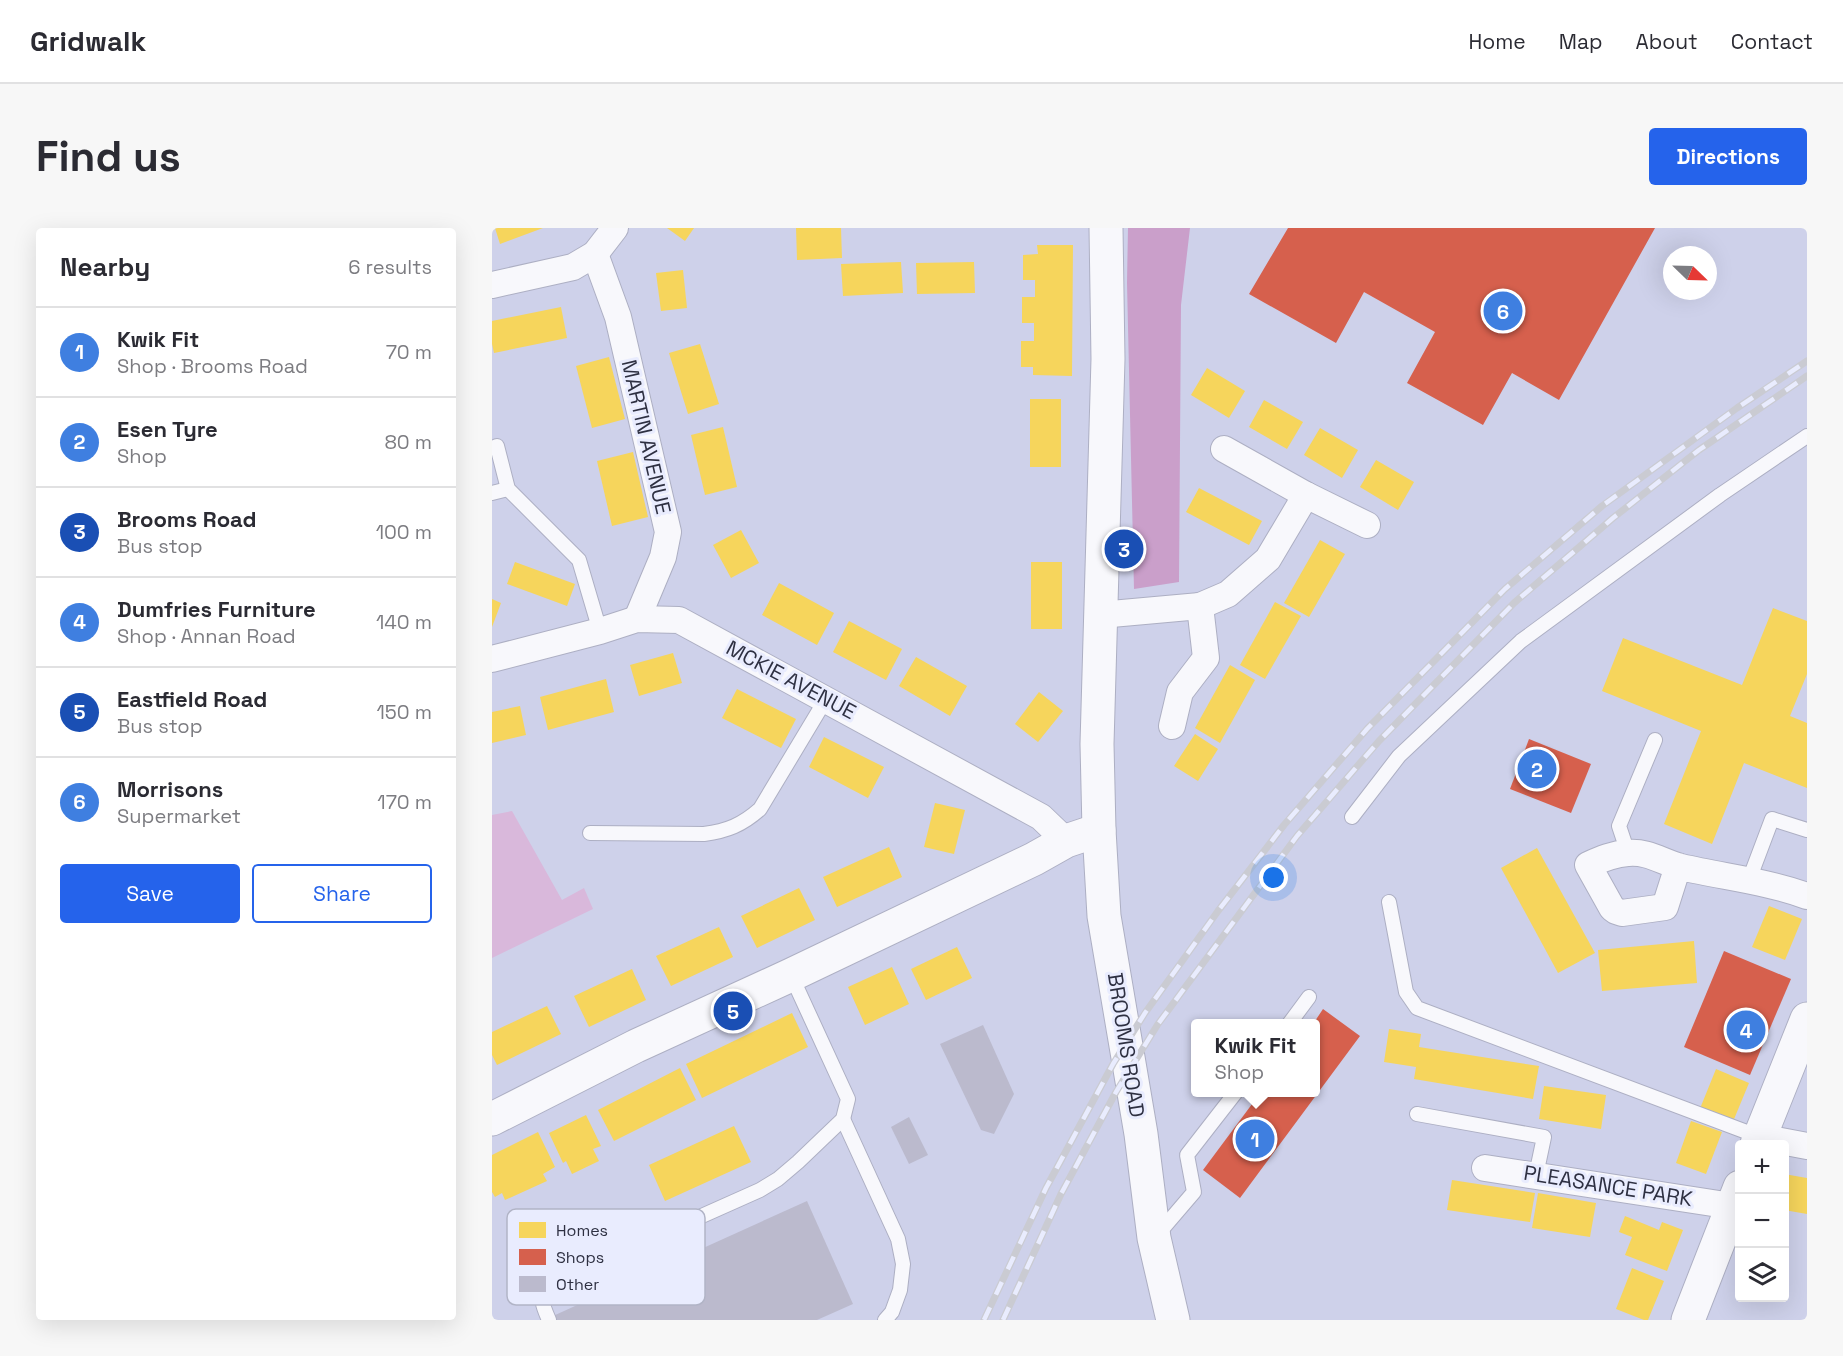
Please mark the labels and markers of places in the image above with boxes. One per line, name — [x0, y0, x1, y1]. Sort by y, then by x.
pin: 6 — [1484, 288, 1522, 334]
pin: 3 — [1104, 526, 1144, 572]
pin: 2 — [1518, 746, 1556, 792]
pin: 5 — [714, 988, 752, 1034]
pin: 4 — [1726, 1008, 1766, 1052]
pin: 1 — [1236, 1116, 1275, 1162]

